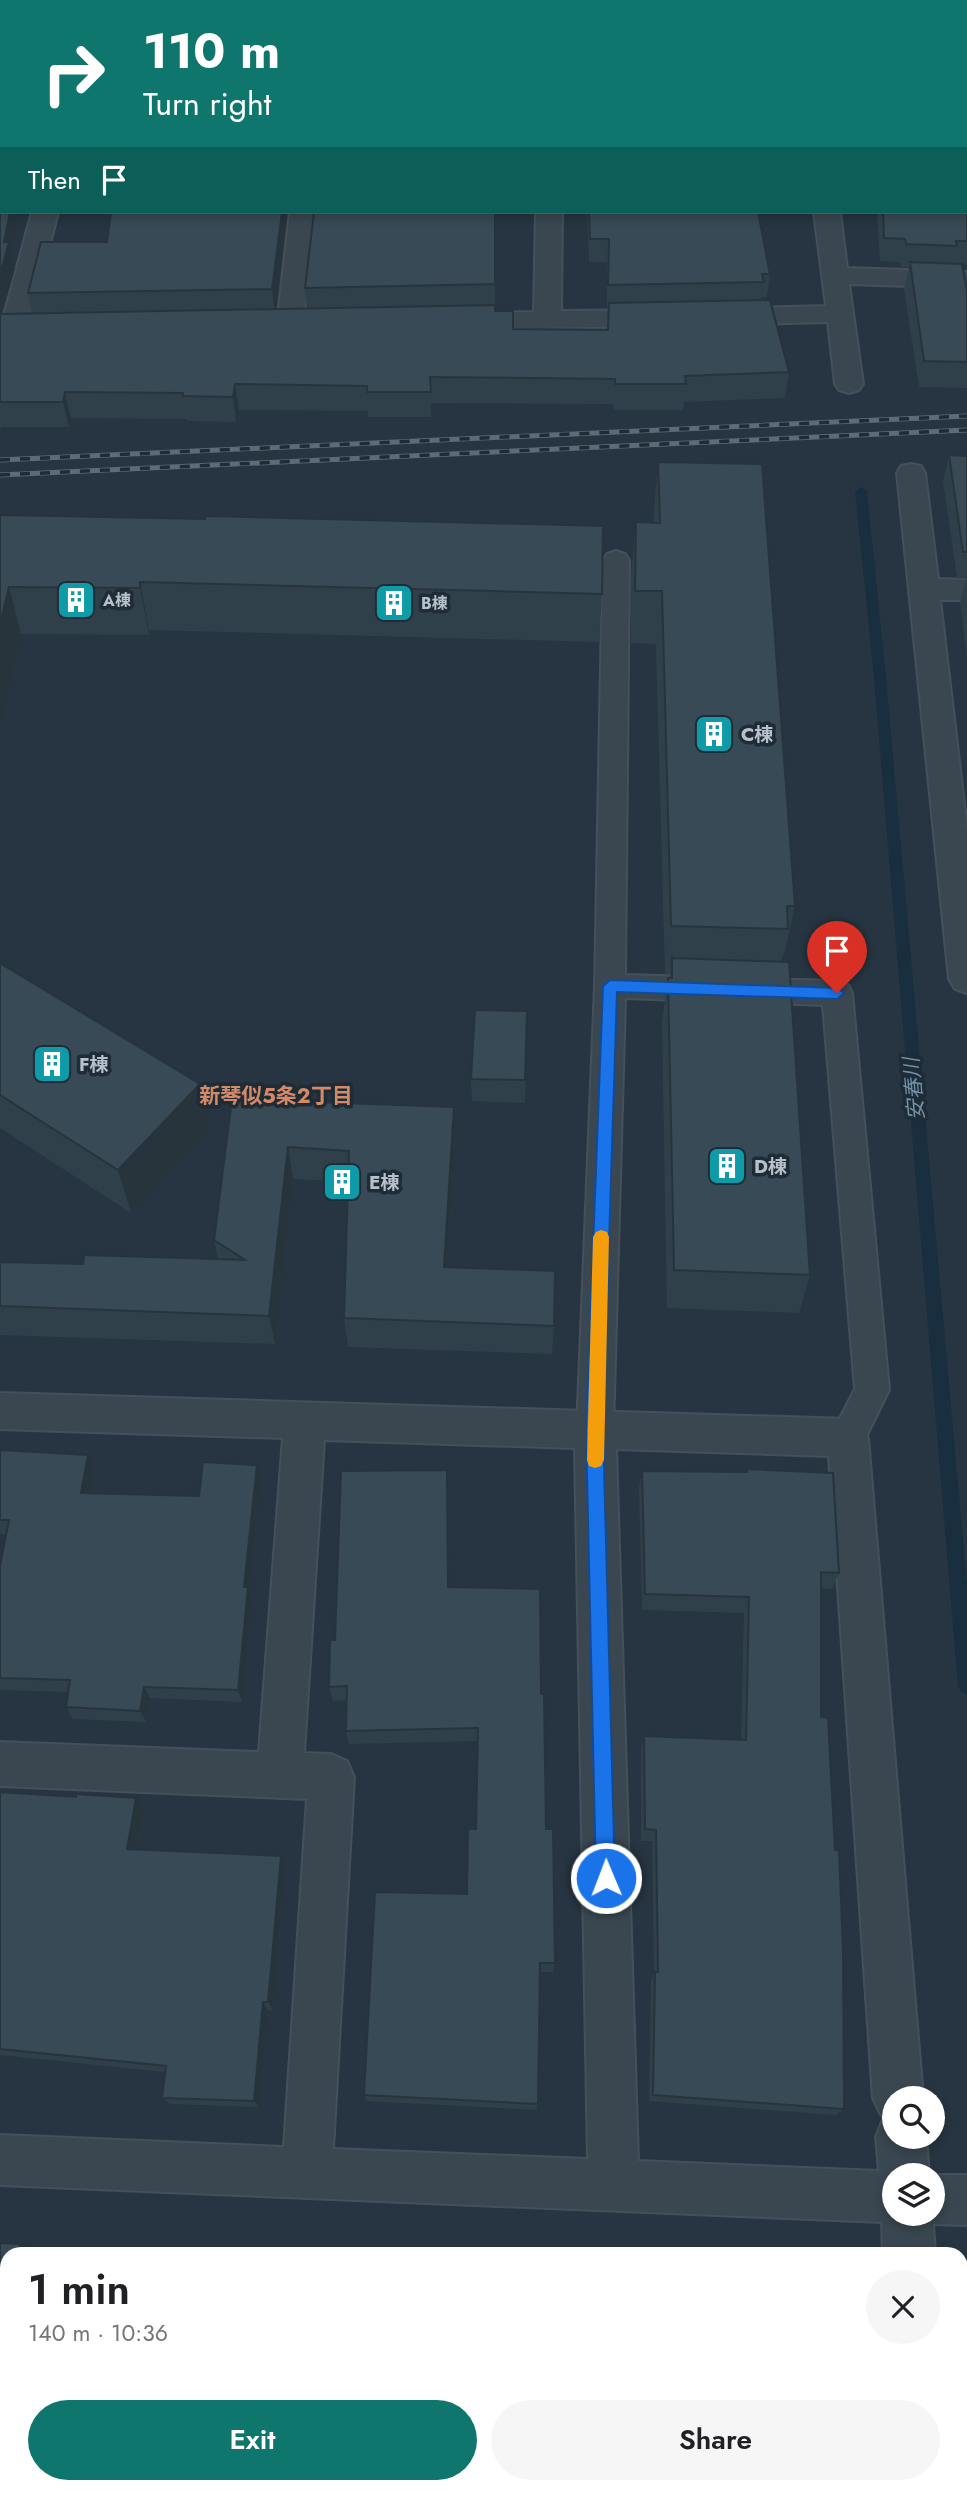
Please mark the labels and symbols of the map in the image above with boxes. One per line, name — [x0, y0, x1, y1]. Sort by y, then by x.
building icon: A棟 — [55, 579, 97, 621]
building icon: B棟 — [373, 582, 415, 624]
place label: A棟 — [102, 589, 131, 612]
place label: B棟 — [421, 592, 448, 615]
building icon: C棟 — [693, 713, 735, 755]
place label: C棟 — [741, 721, 773, 748]
pin — [807, 921, 867, 993]
building icon: F棟 — [31, 1043, 73, 1085]
place label: F棟 — [79, 1051, 109, 1078]
water label: 安春川 — [896, 1054, 932, 1122]
district label: 新琴似5条2丁目 — [199, 1081, 353, 1111]
building icon: D棟 — [706, 1145, 748, 1187]
place label: D棟 — [754, 1153, 787, 1180]
building icon: E棟 — [321, 1161, 363, 1203]
place label: E棟 — [369, 1169, 399, 1196]
position arrow — [569, 1841, 643, 1915]

